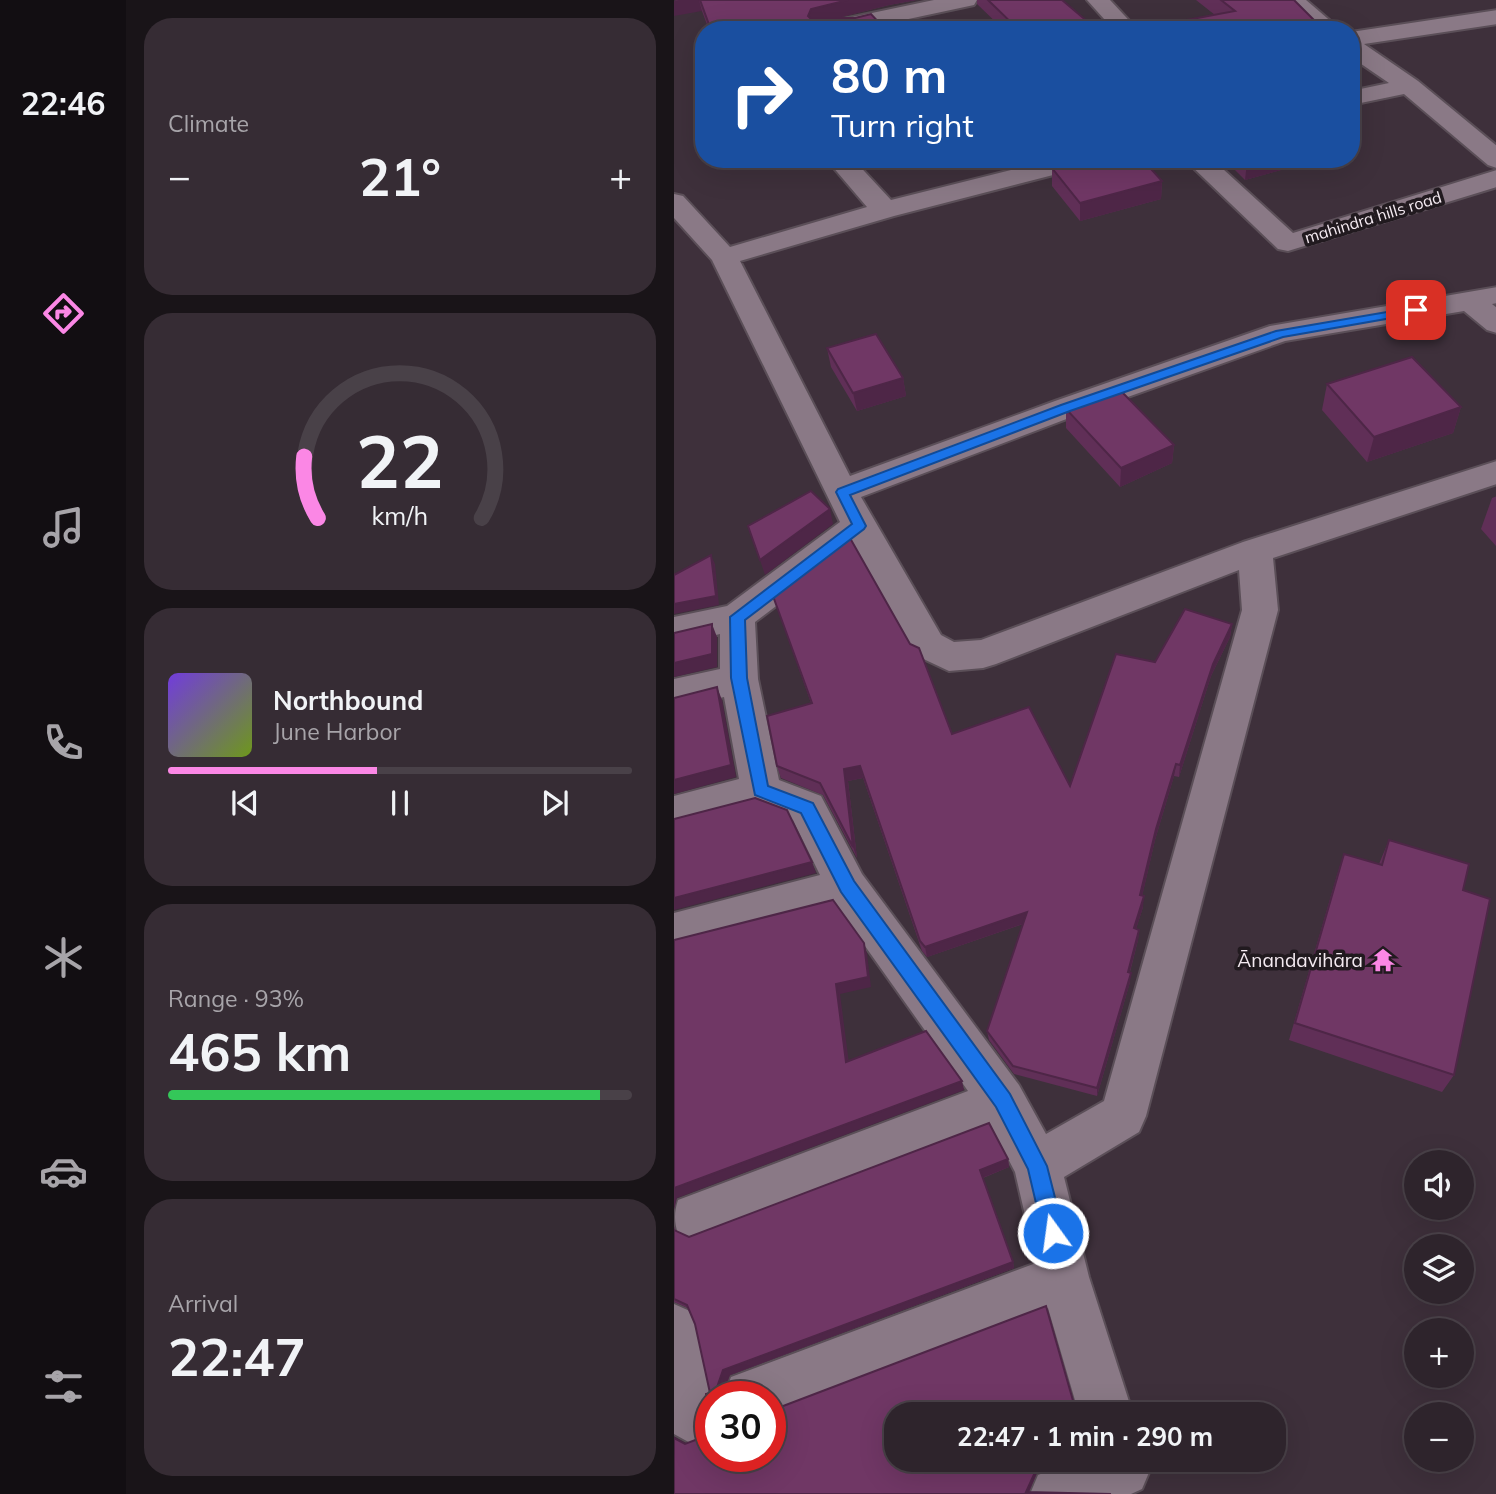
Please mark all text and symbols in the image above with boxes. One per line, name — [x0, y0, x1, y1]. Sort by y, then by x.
text: 80 m — [831, 44, 947, 105]
icon: right — [716, 49, 807, 140]
text: 22:46 — [21, 83, 105, 123]
text: Turn right — [831, 105, 974, 145]
text: Climate — [168, 109, 249, 138]
text: 21° — [359, 144, 441, 209]
text: − — [168, 152, 191, 200]
text: + — [609, 152, 632, 200]
street label: mahindra hills road — [1302, 187, 1444, 247]
pin — [1386, 280, 1446, 340]
icon: directions — [39, 289, 88, 338]
icon: arrive — [1397, 291, 1435, 329]
text: 22 — [356, 415, 444, 506]
text: km/h — [372, 500, 428, 531]
icon: music — [39, 503, 88, 552]
text: Northbound — [273, 684, 423, 717]
text: June Harbor — [273, 717, 401, 746]
icon: phone — [39, 718, 88, 767]
icon: previous — [226, 784, 264, 822]
icon: pause — [381, 784, 419, 822]
icon: next — [536, 784, 574, 822]
icon: climate — [39, 933, 88, 982]
temple icon: Ānandavihāra — [1369, 946, 1397, 974]
place label: Ānandavihāra — [1237, 948, 1363, 972]
text: Range · 93% — [168, 984, 304, 1013]
text: 465 km — [168, 1019, 351, 1084]
icon: car — [39, 1147, 88, 1196]
map controls — [1404, 1150, 1474, 1472]
button: sound — [1404, 1150, 1474, 1220]
position arrow — [1016, 1196, 1090, 1270]
button: layers — [1404, 1234, 1474, 1304]
text: Arrival — [168, 1289, 238, 1318]
button: + — [1404, 1318, 1474, 1388]
text: 22:47 — [168, 1324, 306, 1389]
icon: filters — [39, 1362, 88, 1411]
speed limit sign: 30 — [695, 1381, 786, 1472]
button: − — [1404, 1402, 1474, 1472]
text: 22:47 · 1 min · 290 m — [957, 1420, 1213, 1453]

